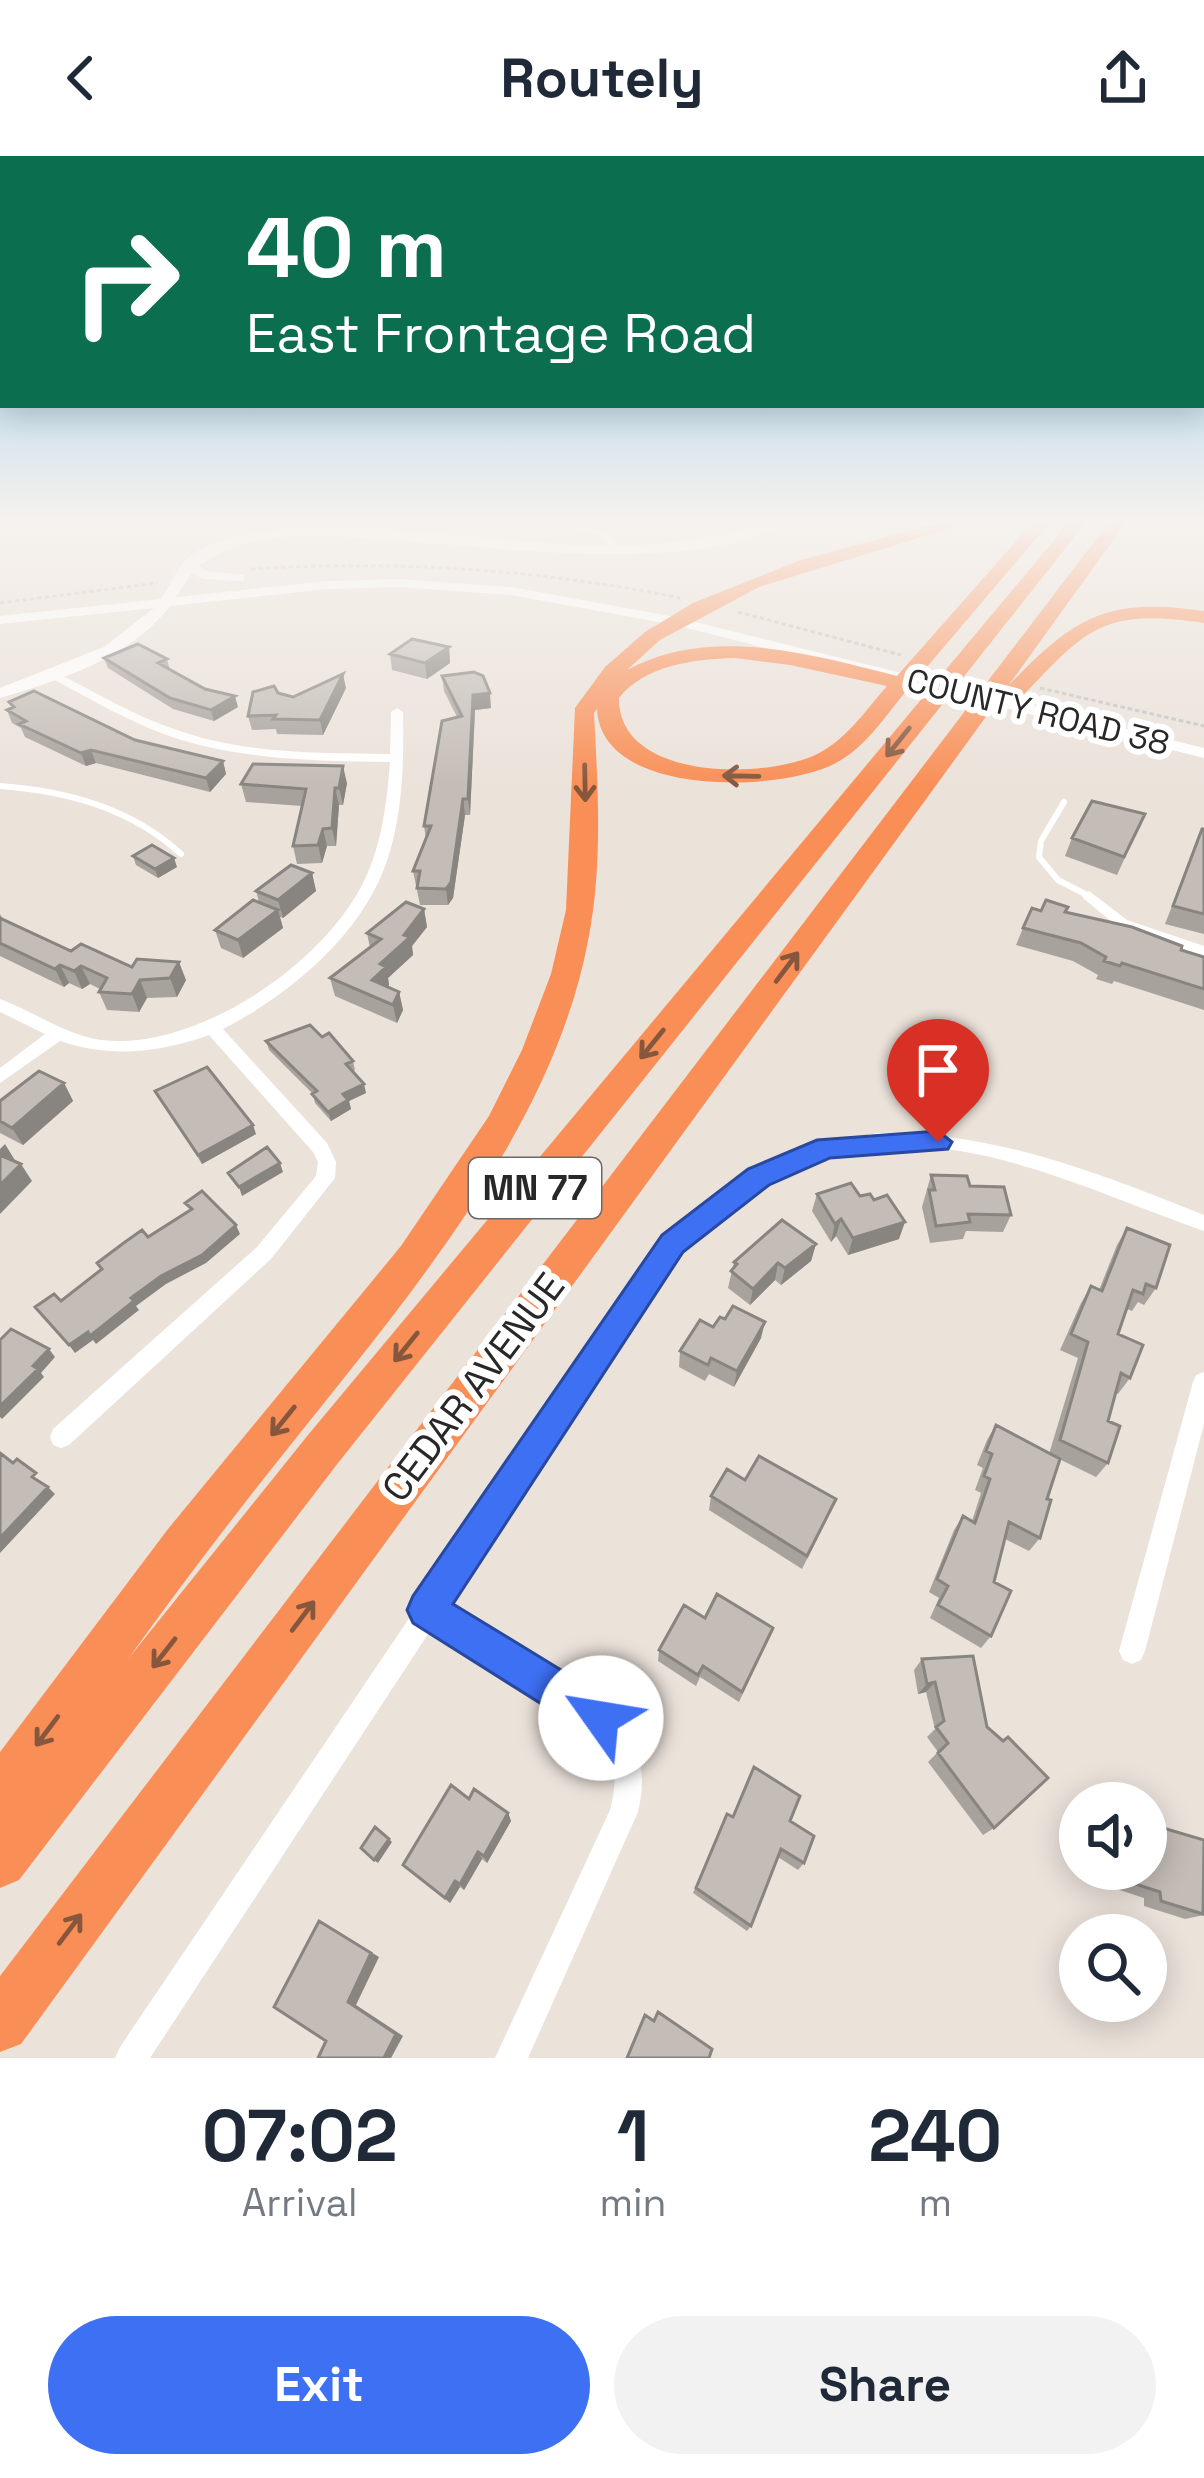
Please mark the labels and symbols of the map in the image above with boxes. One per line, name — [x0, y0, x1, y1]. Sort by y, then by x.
street label: COUNTY ROAD 38 — [902, 659, 1174, 765]
one-way arrow — [885, 725, 912, 757]
one-way arrow — [574, 763, 597, 802]
one-way arrow — [722, 765, 761, 788]
one-way arrow — [773, 951, 799, 983]
pin — [887, 1019, 989, 1142]
one-way arrow — [639, 1028, 666, 1060]
road number: MN 77 — [469, 1158, 601, 1218]
street label: CEDAR AVENUE — [371, 1263, 575, 1511]
one-way arrow — [393, 1331, 421, 1362]
one-way arrow — [270, 1405, 297, 1437]
one-way arrow — [289, 1600, 315, 1633]
one-way arrow — [151, 1636, 178, 1668]
position arrow — [538, 1655, 664, 1781]
one-way arrow — [34, 1715, 60, 1747]
one-way arrow — [56, 1913, 82, 1946]

